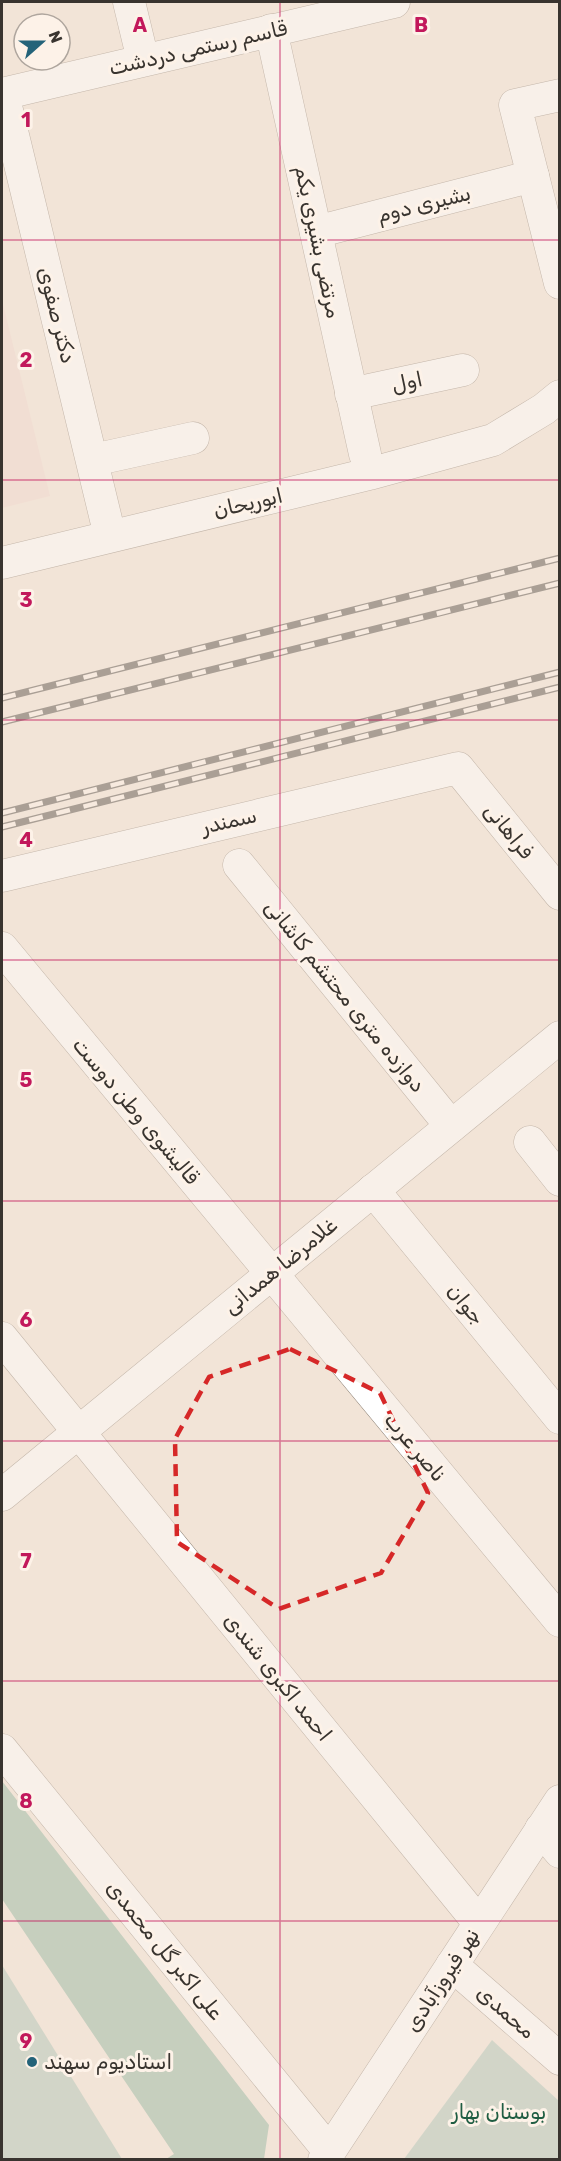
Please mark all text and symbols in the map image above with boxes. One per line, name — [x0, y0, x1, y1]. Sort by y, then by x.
north arrow — [12, 12, 72, 72]
text: A — [133, 13, 148, 37]
text: B — [414, 13, 428, 37]
street label: قاسم رستمی دردشت — [106, 15, 290, 82]
text: N — [45, 28, 66, 46]
text: 1 — [21, 108, 31, 132]
street label: مرتضی بشیری یکم — [288, 163, 347, 321]
street label: بشیری دوم — [375, 180, 473, 228]
street label: دکتر صفوی — [33, 264, 81, 366]
text: 2 — [20, 348, 33, 372]
street label: اول — [389, 366, 425, 398]
street label: ابوریحان — [211, 482, 285, 523]
text: 3 — [19, 588, 33, 612]
street label: فراهانی — [479, 798, 539, 864]
street label: سمندر — [197, 802, 259, 839]
text: 4 — [19, 828, 33, 852]
street label: دوازده متری محتشم کاشانی — [258, 894, 431, 1098]
street label: قالیشوی وطن دوست — [67, 1032, 205, 1190]
text: 5 — [20, 1068, 33, 1092]
street label: غلامرضا همدانی — [218, 1212, 342, 1319]
street label: جوان — [442, 1278, 490, 1329]
text: 6 — [19, 1308, 33, 1332]
street label: ناصر عرب — [379, 1407, 451, 1486]
text: 7 — [20, 1549, 32, 1573]
street label: احمد اکبری شندی — [219, 1608, 338, 1746]
text: 8 — [19, 1789, 33, 1813]
street label: علی اکبر گل محمدی — [102, 1875, 229, 2024]
street label: نهر فیروزآبادی — [399, 1923, 485, 2037]
street label: محمدی — [472, 1980, 541, 2044]
text: 9 — [20, 2029, 33, 2053]
place label: استادیوم سهند — [44, 2049, 172, 2075]
marker: استادیوم سهند — [25, 2055, 39, 2069]
park label: بوستان بهار — [450, 2099, 546, 2124]

